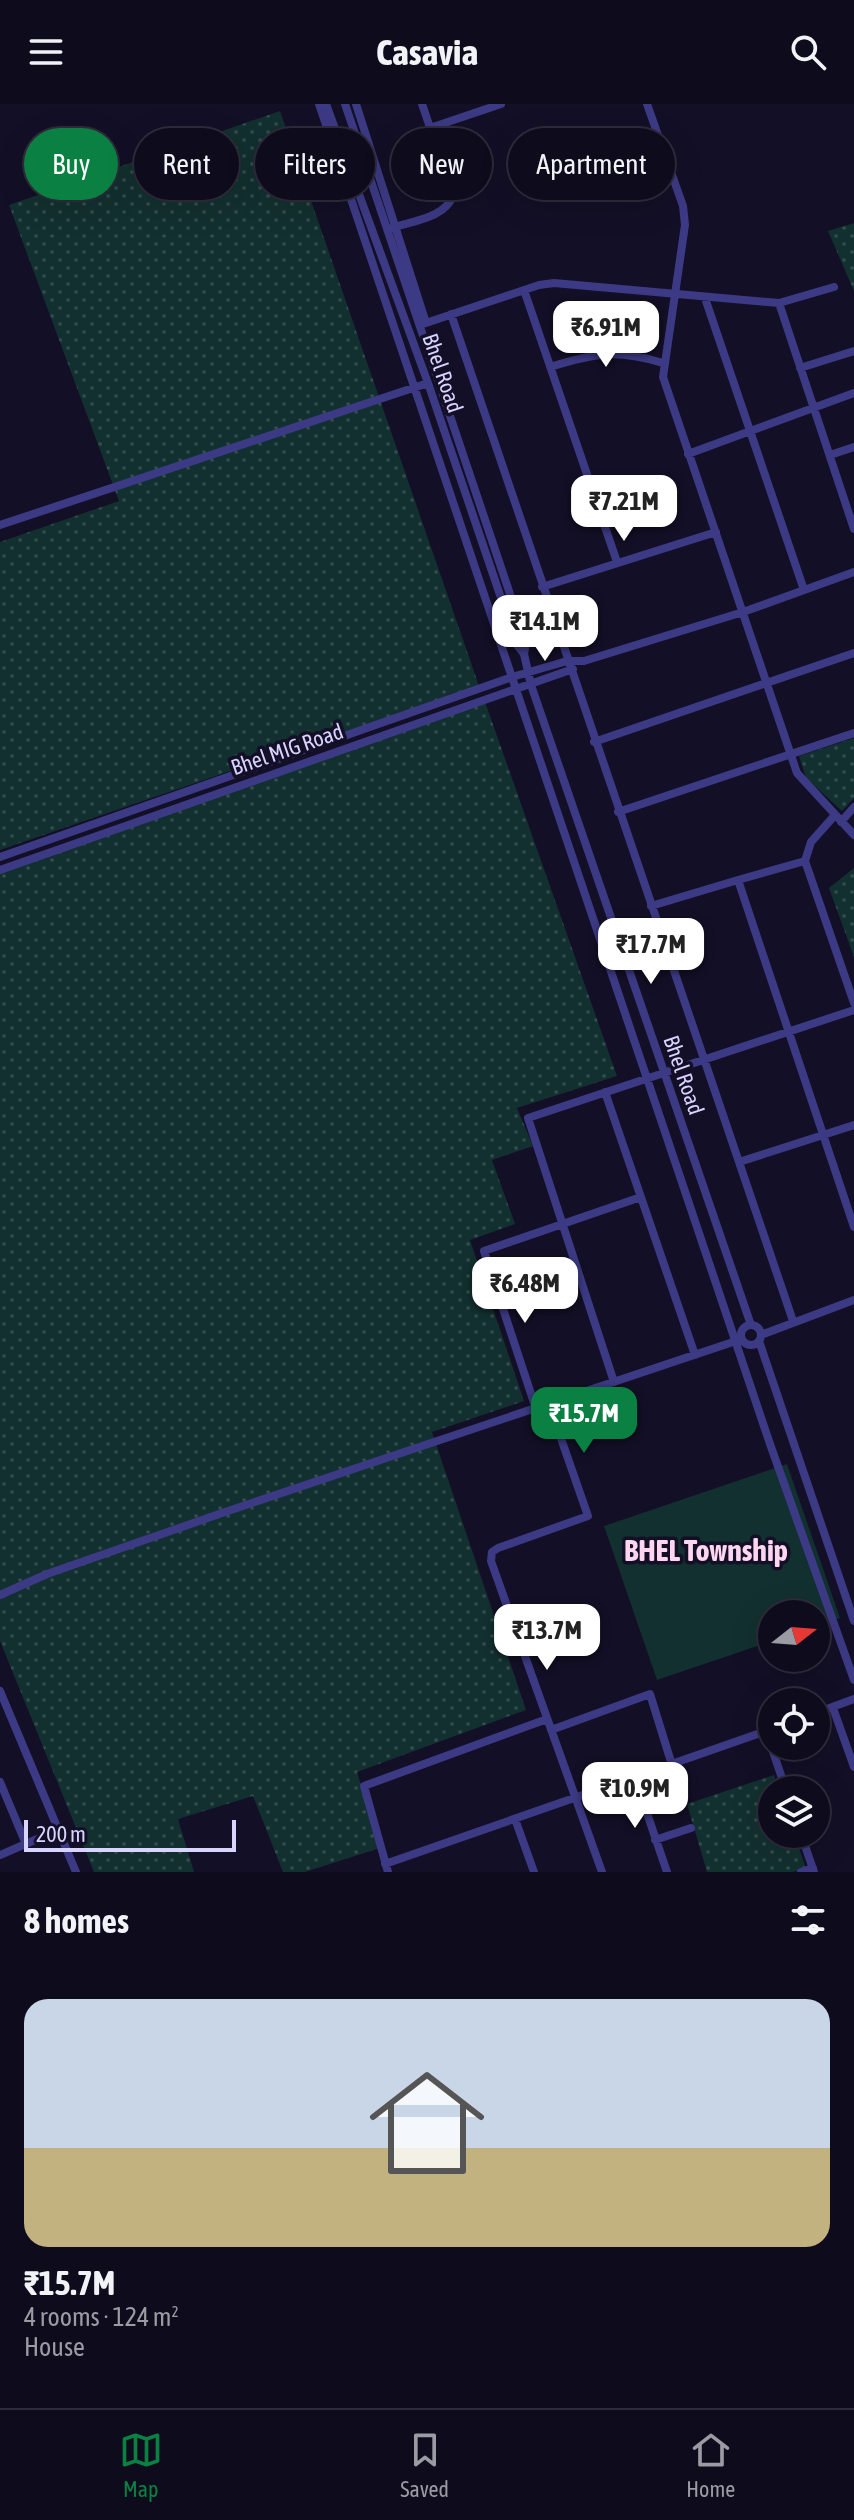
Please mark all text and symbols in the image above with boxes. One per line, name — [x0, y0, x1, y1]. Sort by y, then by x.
icon: menu — [24, 30, 68, 74]
icon: search — [786, 30, 830, 74]
text: Casavia — [376, 31, 478, 73]
chip: Buy — [24, 128, 118, 200]
chip: Rent — [134, 128, 239, 200]
chip: Filters — [255, 128, 375, 200]
chip: New — [391, 128, 492, 200]
chip: Apartment — [508, 128, 675, 200]
pin: ₹6.91M — [541, 301, 671, 369]
text: ₹6.91M — [571, 312, 641, 342]
street label: Bhel Road — [417, 330, 469, 416]
pin: ₹7.21M — [559, 475, 689, 543]
text: ₹7.21M — [589, 486, 659, 516]
pin: ₹14.1M — [480, 595, 610, 663]
text: ₹14.1M — [510, 606, 580, 636]
street label: Bhel MIG Road — [227, 718, 347, 780]
pin: ₹17.7M — [586, 918, 716, 986]
text: ₹17.7M — [616, 929, 686, 959]
street label: Bhel Road — [658, 1032, 710, 1118]
pin: ₹6.48M — [460, 1257, 590, 1325]
text: ₹6.48M — [490, 1268, 560, 1298]
pin: ₹15.7M — [519, 1387, 649, 1455]
text: ₹15.7M — [549, 1398, 619, 1428]
district label: BHEL Township — [624, 1533, 788, 1567]
north arrow — [758, 1600, 830, 1672]
map controls — [758, 1600, 830, 1848]
pin: ₹13.7M — [482, 1604, 612, 1672]
text: ₹13.7M — [512, 1615, 582, 1645]
button: locate — [758, 1688, 830, 1760]
pin: ₹10.9M — [570, 1762, 700, 1830]
text: ₹10.9M — [600, 1773, 670, 1803]
button: layers — [758, 1776, 830, 1848]
scale bar — [24, 1816, 236, 1852]
text: 200 m — [36, 1821, 86, 1847]
icon: filters — [786, 1898, 830, 1942]
text: 8 homes — [24, 1901, 129, 1940]
icon: home — [355, 2051, 499, 2195]
text: ₹15.7M — [24, 2263, 115, 2302]
text: 4 rooms · 124 m² — [24, 2302, 179, 2332]
text: House — [24, 2332, 85, 2362]
tab: Map — [119, 2428, 163, 2502]
tab: Saved — [400, 2428, 449, 2502]
tab: Home — [686, 2428, 735, 2502]

